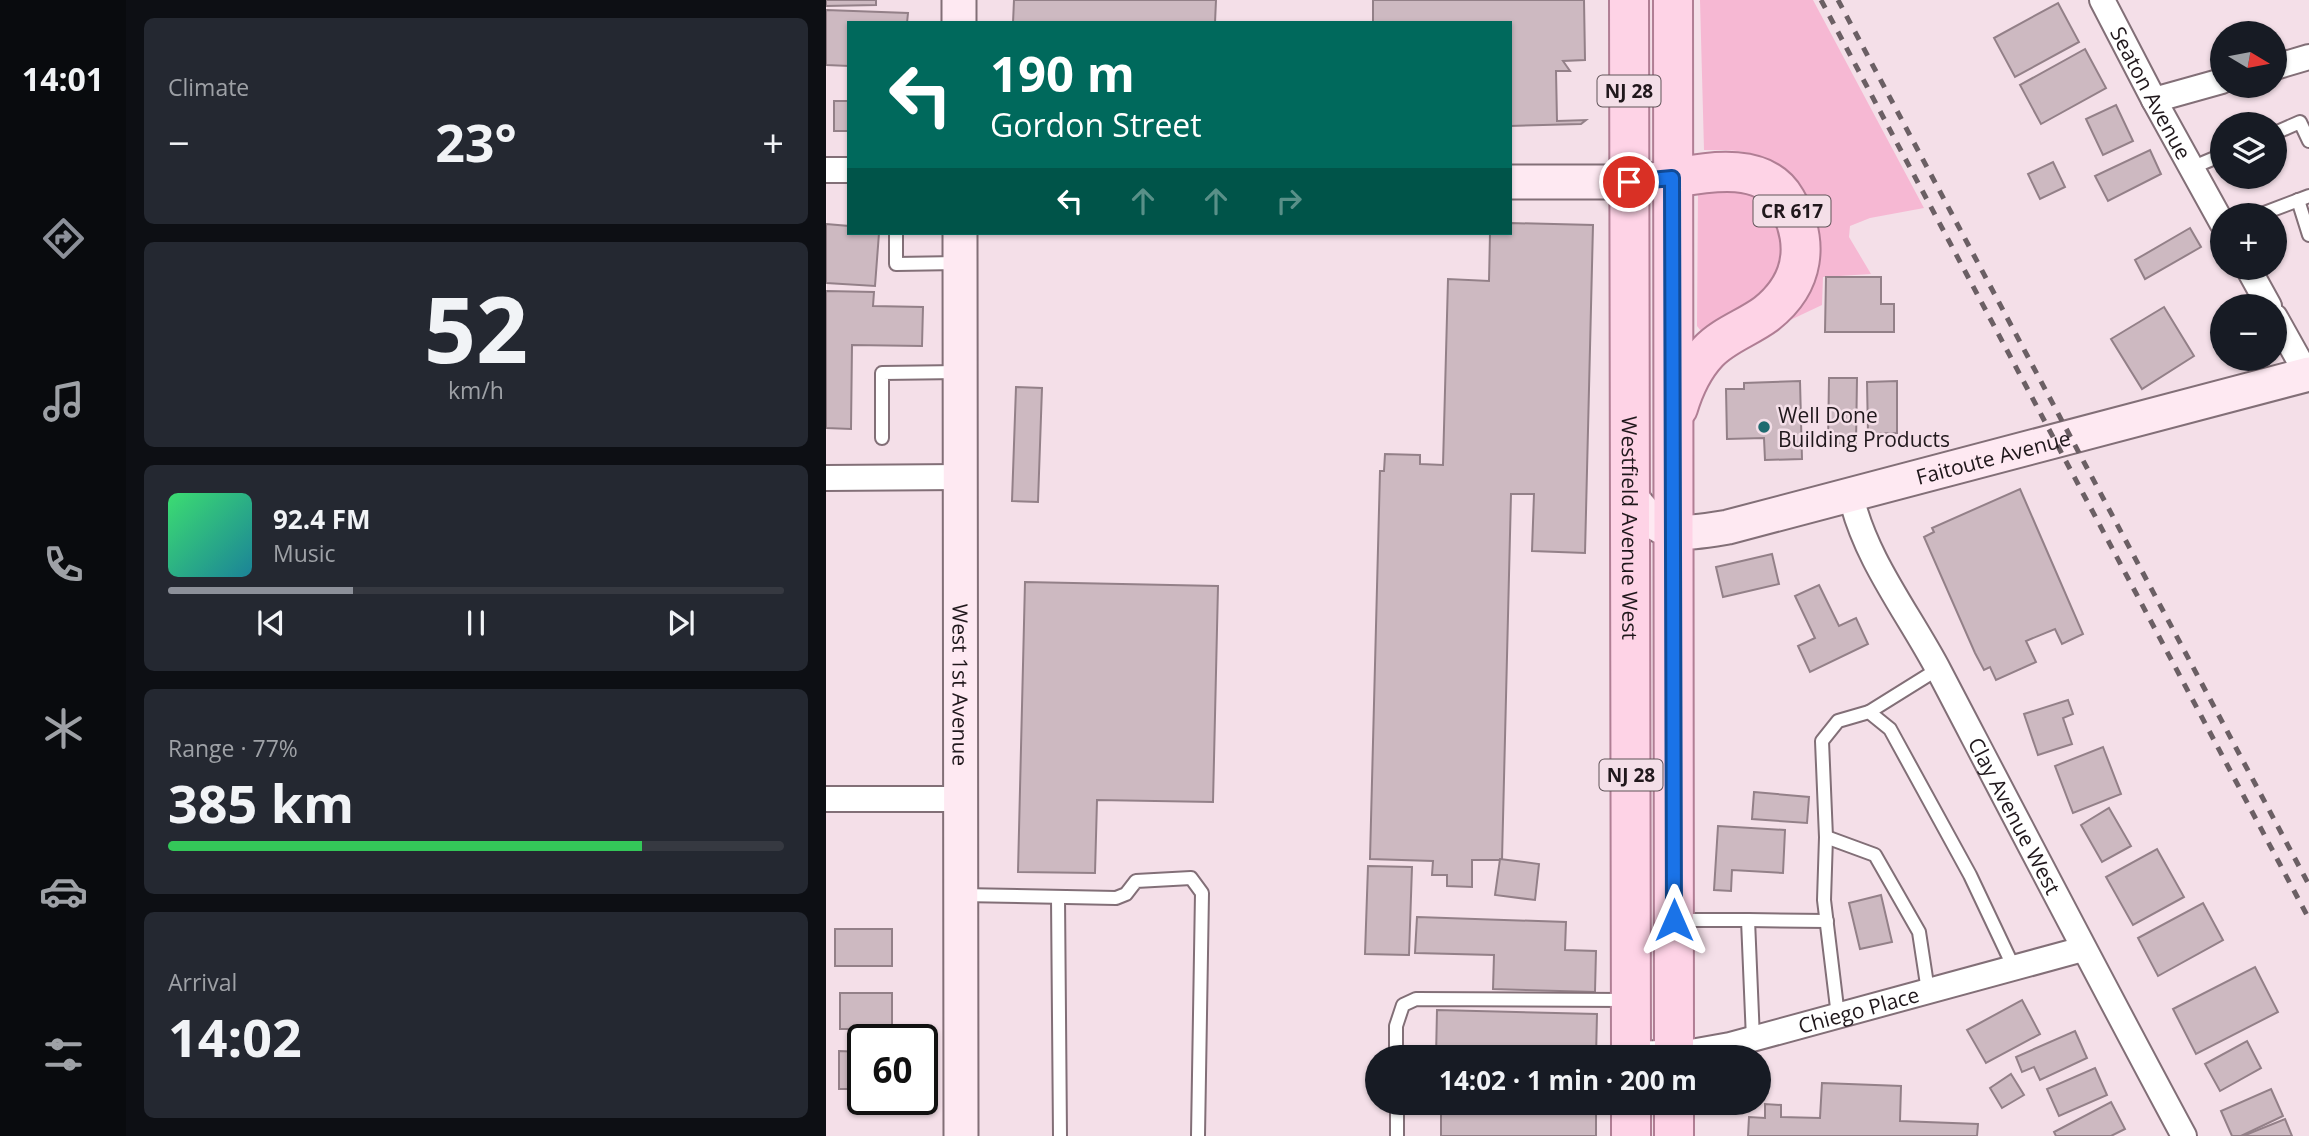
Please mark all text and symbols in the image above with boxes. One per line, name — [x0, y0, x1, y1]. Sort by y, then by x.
north arrow — [2210, 21, 2287, 98]
map controls — [2210, 21, 2287, 371]
street label: Seaton Avenue — [2104, 22, 2198, 164]
text: 190 m — [990, 40, 1135, 106]
icon: left — [875, 49, 966, 140]
text: 14:01 — [22, 57, 104, 100]
text: Climate — [168, 71, 249, 103]
road number: NJ 28 — [1598, 76, 1660, 106]
text: Gordon Street — [990, 103, 1202, 146]
text: 23° — [435, 106, 517, 177]
button: layers — [2210, 112, 2287, 189]
text: − — [168, 116, 190, 168]
text: + — [762, 116, 784, 168]
pin — [1599, 152, 1659, 212]
icon: arrive — [1610, 163, 1648, 201]
icon: left — [1051, 182, 1089, 220]
icon: ahead — [1124, 182, 1162, 220]
icon: ahead — [1197, 182, 1235, 220]
icon: right — [1270, 182, 1308, 220]
road number: CR 617 — [1754, 196, 1830, 226]
button: + — [2210, 203, 2287, 280]
icon: directions — [39, 214, 88, 263]
text: 52 — [424, 266, 528, 390]
button: − — [2210, 294, 2287, 371]
text: km/h — [448, 374, 504, 406]
icon: music — [39, 377, 88, 426]
place label: Well Done Building Products — [1778, 401, 1950, 453]
street label: Westfield Avenue West — [1616, 416, 1644, 640]
marker: Well Done Building Products — [1756, 419, 1772, 435]
street label: Faitoute Avenue — [1913, 423, 2074, 491]
text: 92.4 FM — [273, 501, 371, 537]
text: Music — [273, 537, 336, 569]
icon: phone — [39, 540, 88, 589]
icon: previous — [252, 604, 290, 642]
icon: pause — [457, 604, 495, 642]
icon: next — [662, 604, 700, 642]
street label: West 1st Avenue — [946, 604, 975, 766]
icon: climate — [39, 704, 88, 753]
text: Range · 77% — [168, 732, 298, 764]
street label: Clay Avenue West — [1962, 732, 2067, 899]
road number: NJ 28 — [1600, 760, 1662, 790]
text: 385 km — [168, 767, 354, 838]
icon: car — [39, 867, 88, 916]
position arrow — [1637, 883, 1711, 957]
text: Arrival — [168, 966, 237, 998]
street label: Chiego Place — [1795, 980, 1922, 1040]
text: 14:02 — [168, 1001, 302, 1072]
speed limit sign: 60 — [847, 1024, 938, 1115]
icon: filters — [39, 1030, 88, 1079]
text: 14:02 · 1 min · 200 m — [1439, 1062, 1697, 1098]

